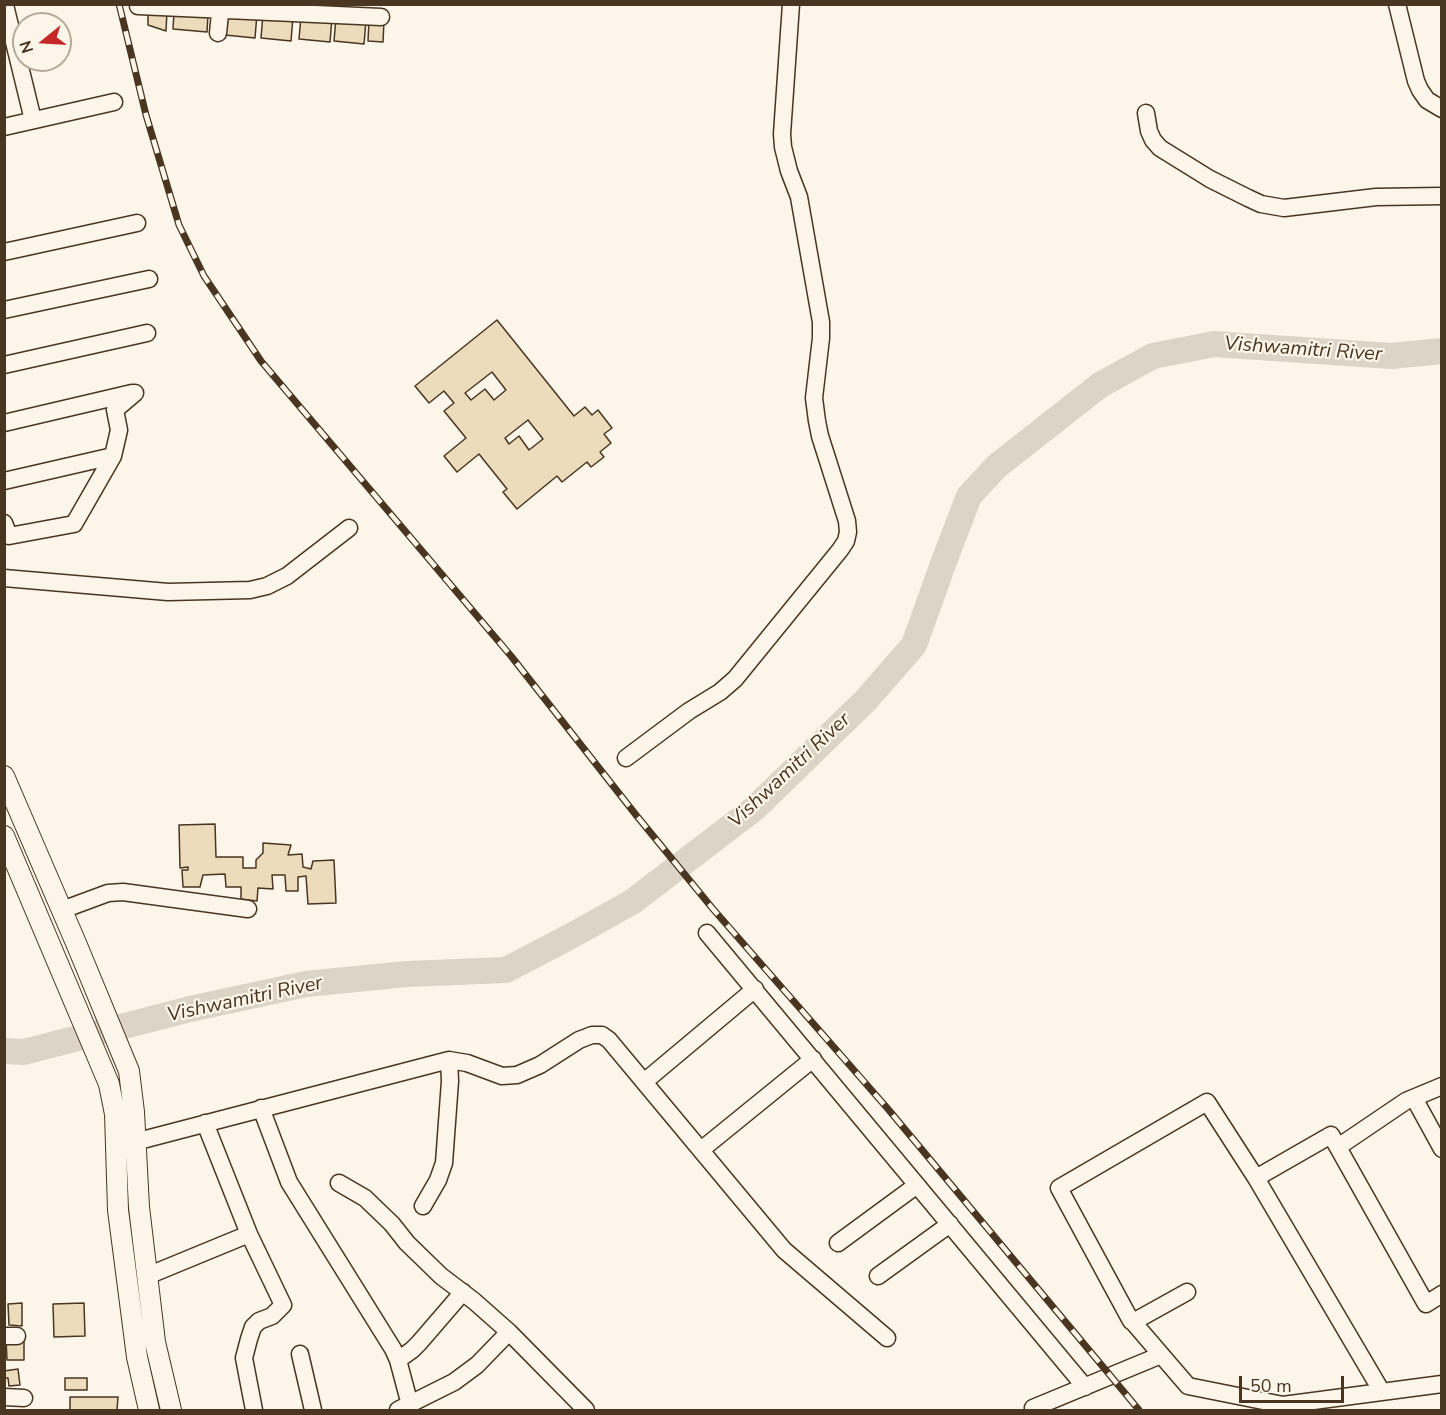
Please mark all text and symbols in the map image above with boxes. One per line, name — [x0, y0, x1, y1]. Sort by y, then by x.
north arrow — [12, 12, 72, 72]
text: N — [14, 38, 39, 56]
water label: Vishwamitri River — [1223, 333, 1383, 367]
water label: Vishwamitri River — [724, 708, 856, 834]
water label: Vishwamitri River — [165, 972, 325, 1028]
scale bar — [1242, 1364, 1347, 1402]
text: 50 m — [1250, 1374, 1292, 1398]

